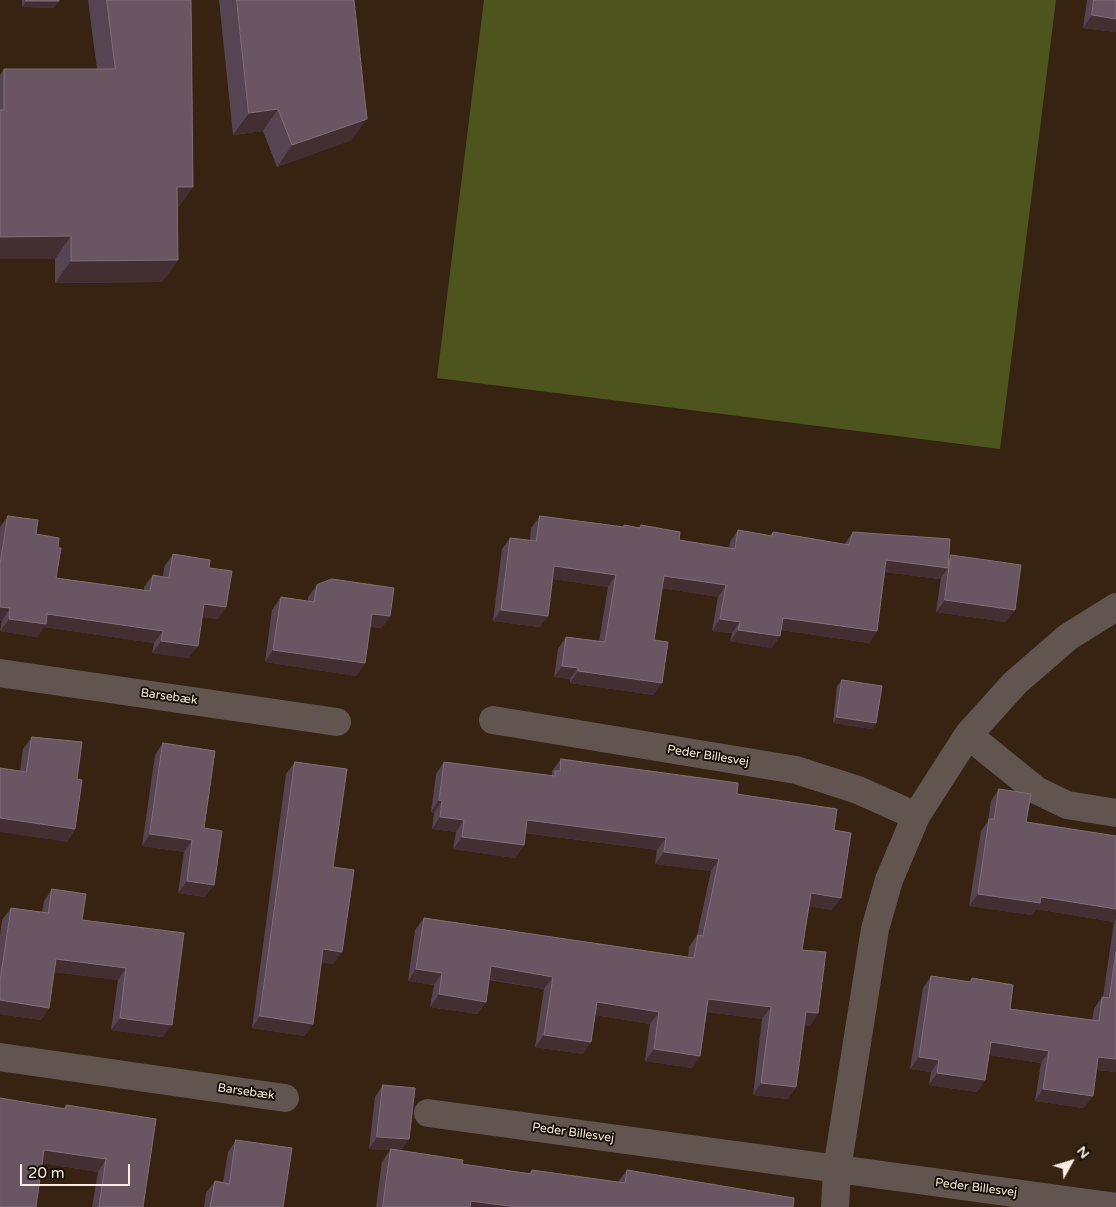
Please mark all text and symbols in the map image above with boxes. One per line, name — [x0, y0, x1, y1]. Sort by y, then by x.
street label: Barsebæk — [140, 686, 198, 708]
street label: Peder Billesvej — [666, 742, 750, 770]
street label: Barsebæk — [217, 1081, 275, 1103]
street label: Peder Billesvej — [531, 1120, 615, 1146]
north arrow — [1046, 1137, 1096, 1187]
text: N — [1073, 1143, 1093, 1162]
scale bar — [22, 1154, 132, 1186]
text: 20 m — [28, 1164, 65, 1182]
street label: Peder Billesvej — [934, 1176, 1018, 1200]

